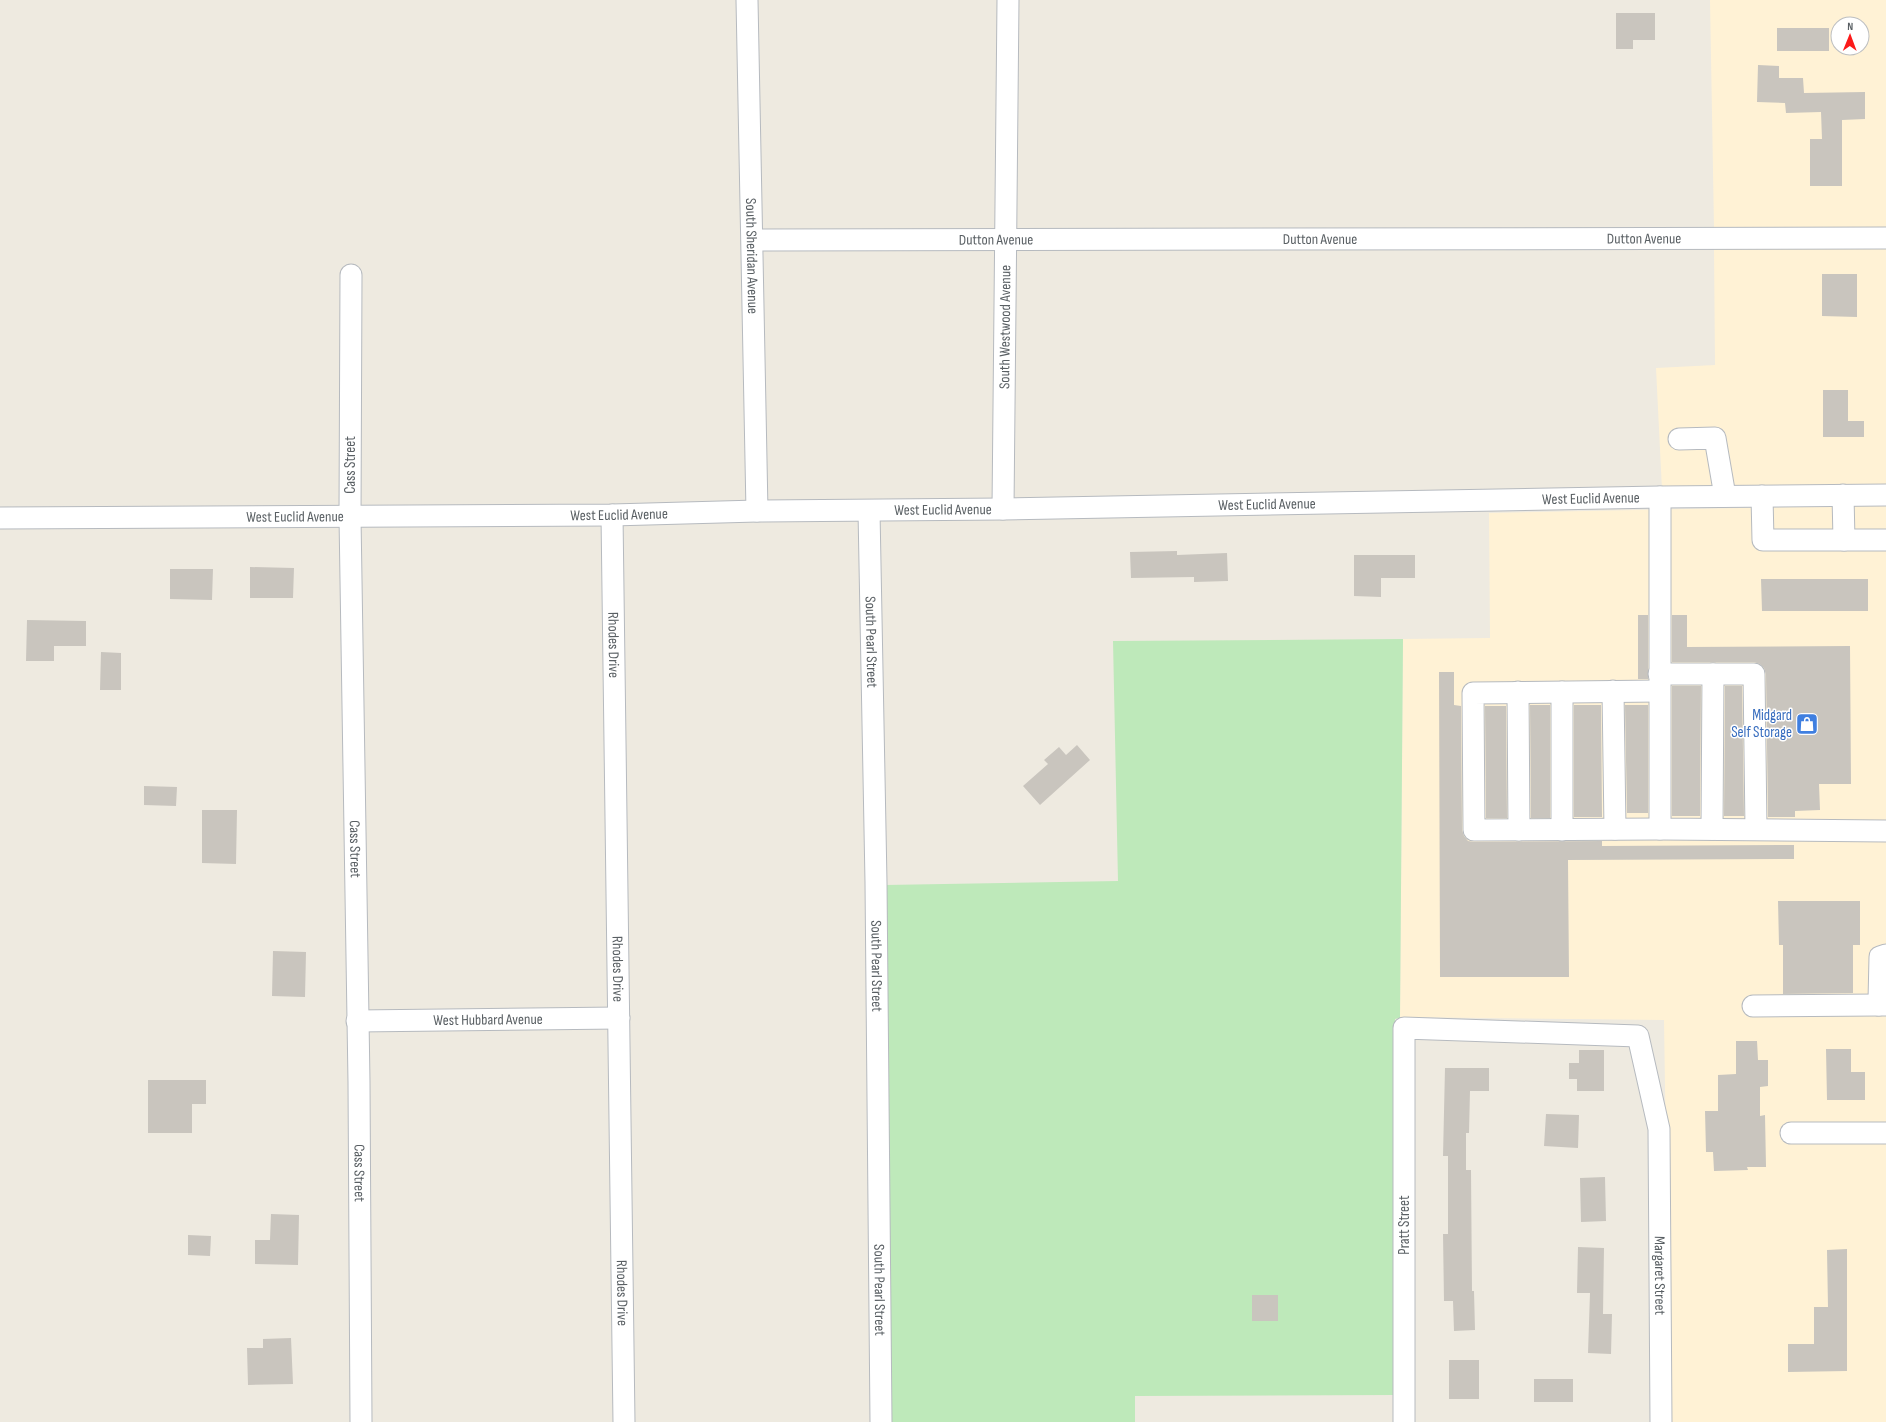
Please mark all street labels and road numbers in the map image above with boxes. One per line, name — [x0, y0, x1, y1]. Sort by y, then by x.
street label: South Sheridan Avenue — [741, 198, 763, 314]
street label: Dutton Avenue — [1283, 229, 1357, 249]
street label: Dutton Avenue — [1607, 229, 1681, 248]
street label: Dutton Avenue — [959, 230, 1033, 249]
street label: South Westwood Avenue — [995, 265, 1015, 389]
street label: Cass Street — [341, 436, 360, 494]
street label: West Euclid Avenue — [1542, 488, 1640, 509]
street label: West Euclid Avenue — [1218, 494, 1316, 515]
street label: West Euclid Avenue — [894, 500, 992, 519]
street label: West Euclid Avenue — [570, 504, 668, 525]
street label: West Euclid Avenue — [246, 507, 344, 526]
street label: South Pearl Street — [861, 596, 882, 688]
street label: Rhodes Drive — [604, 612, 624, 678]
street label: Cass Street — [345, 820, 365, 878]
street label: South Pearl Street — [867, 920, 887, 1012]
street label: Rhodes Drive — [608, 936, 628, 1002]
street label: West Hubbard Avenue — [433, 1009, 543, 1030]
street label: Cass Street — [350, 1144, 369, 1202]
street label: Pratt Street — [1395, 1195, 1414, 1255]
street label: Margaret Street — [1650, 1236, 1670, 1315]
street label: South Pearl Street — [870, 1244, 890, 1336]
street label: Rhodes Drive — [612, 1260, 632, 1326]

